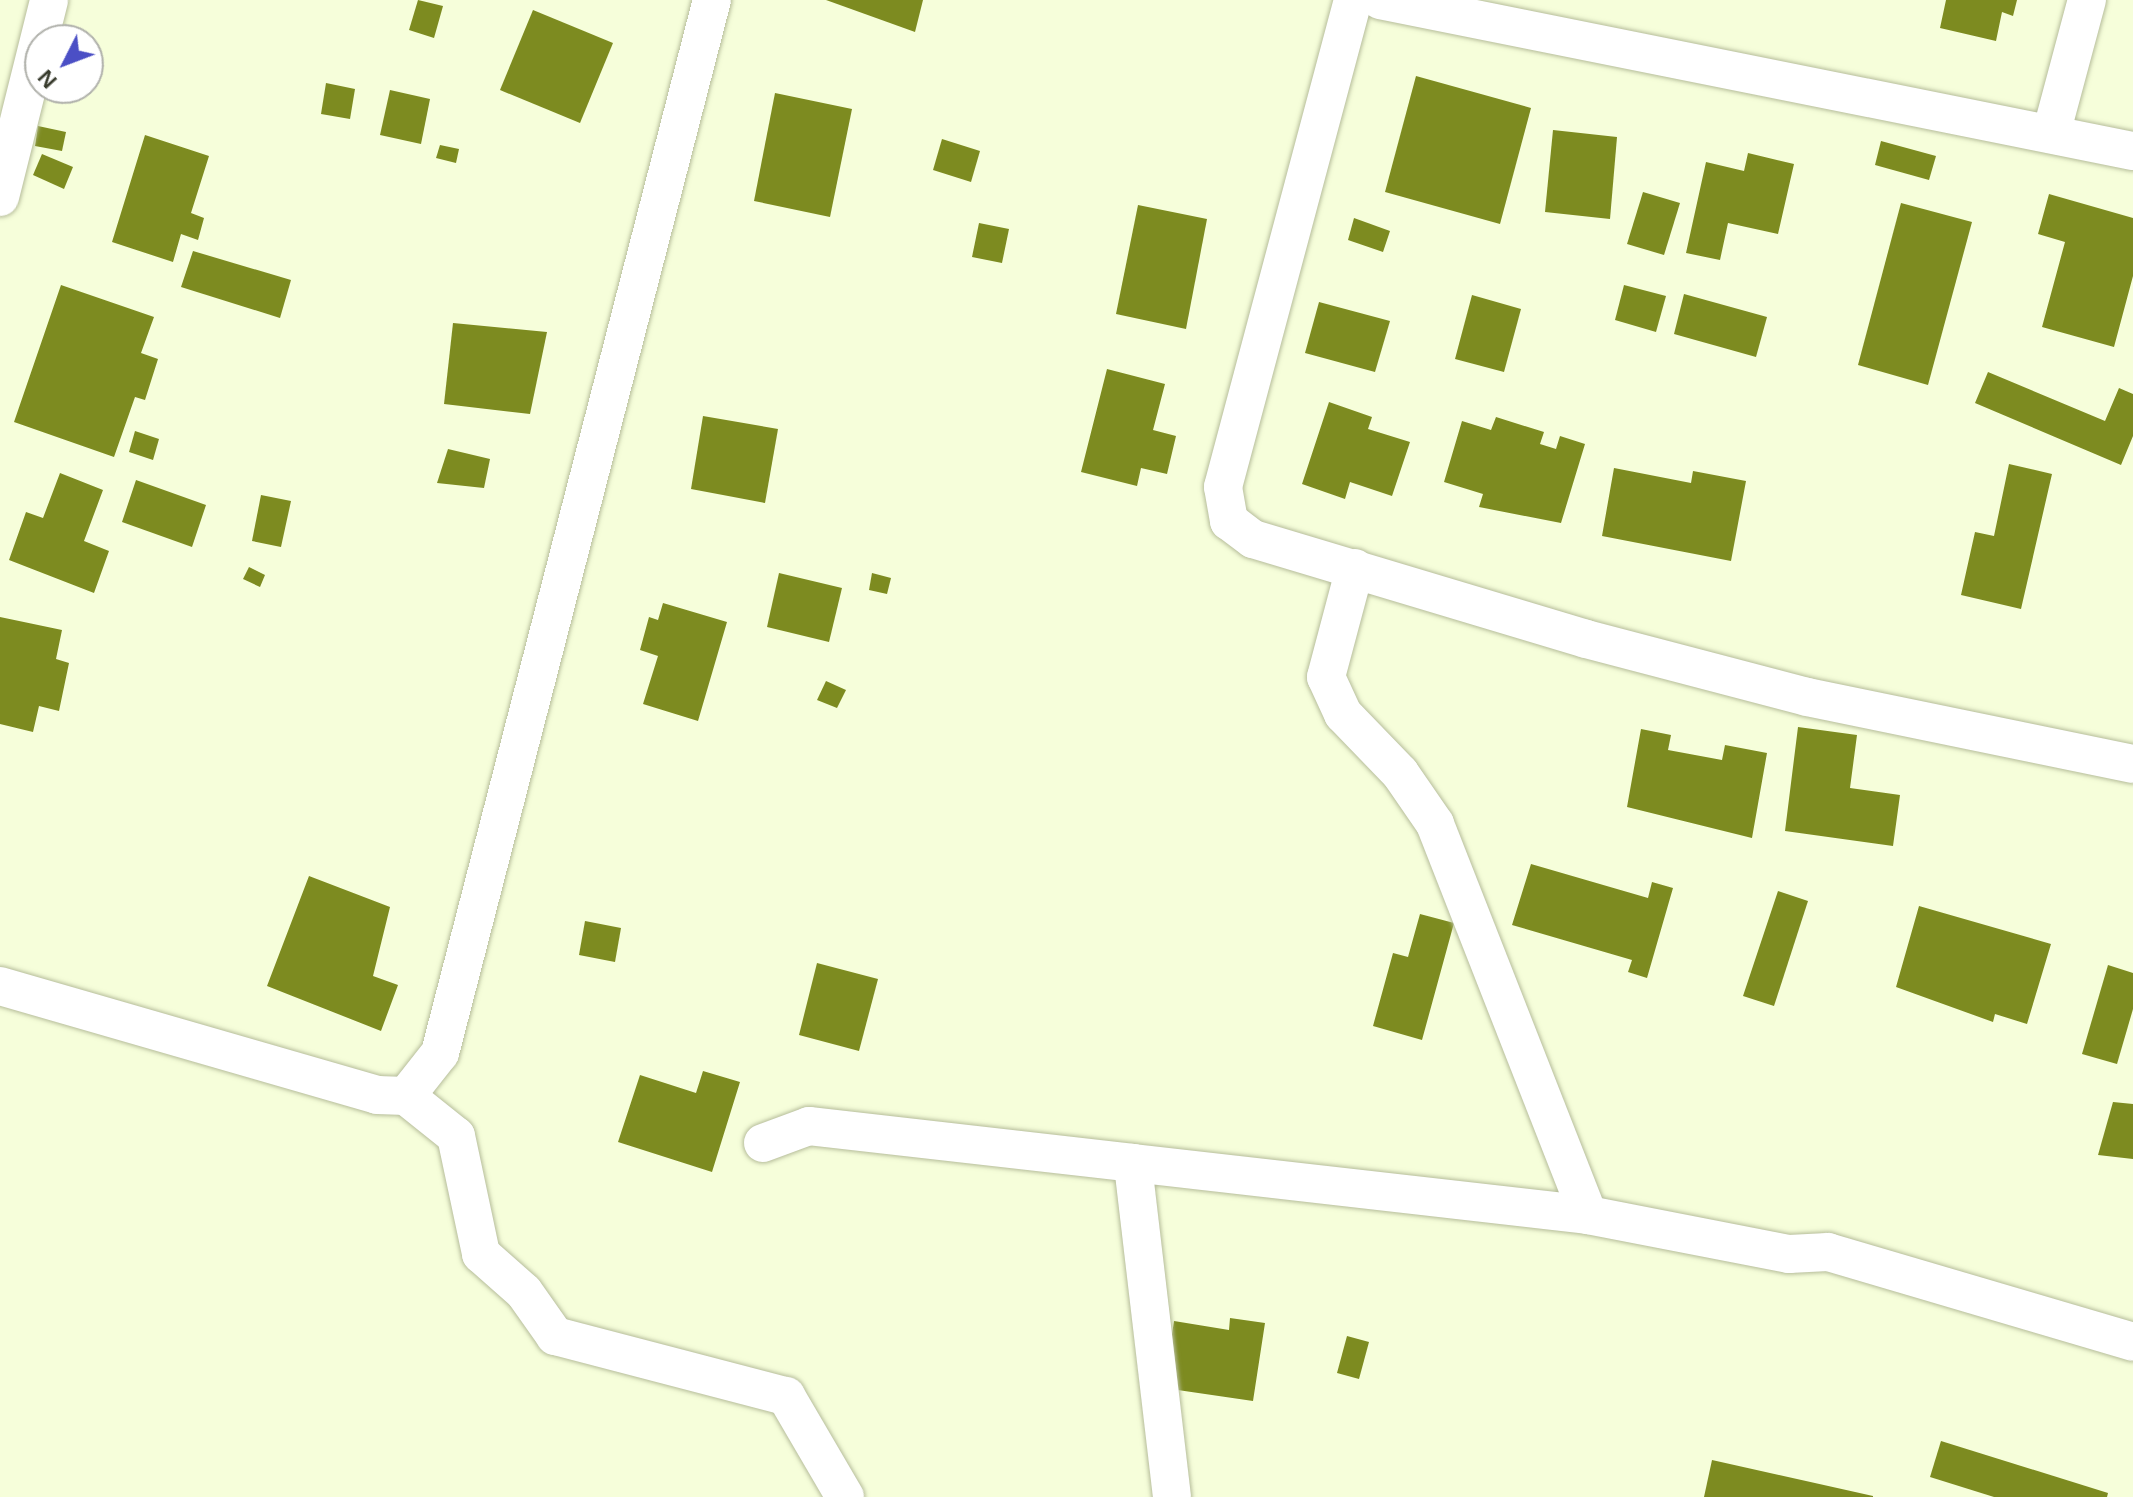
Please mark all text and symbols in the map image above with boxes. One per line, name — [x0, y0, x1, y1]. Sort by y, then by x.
north arrow — [24, 24, 104, 104]
text: N — [33, 65, 62, 93]

